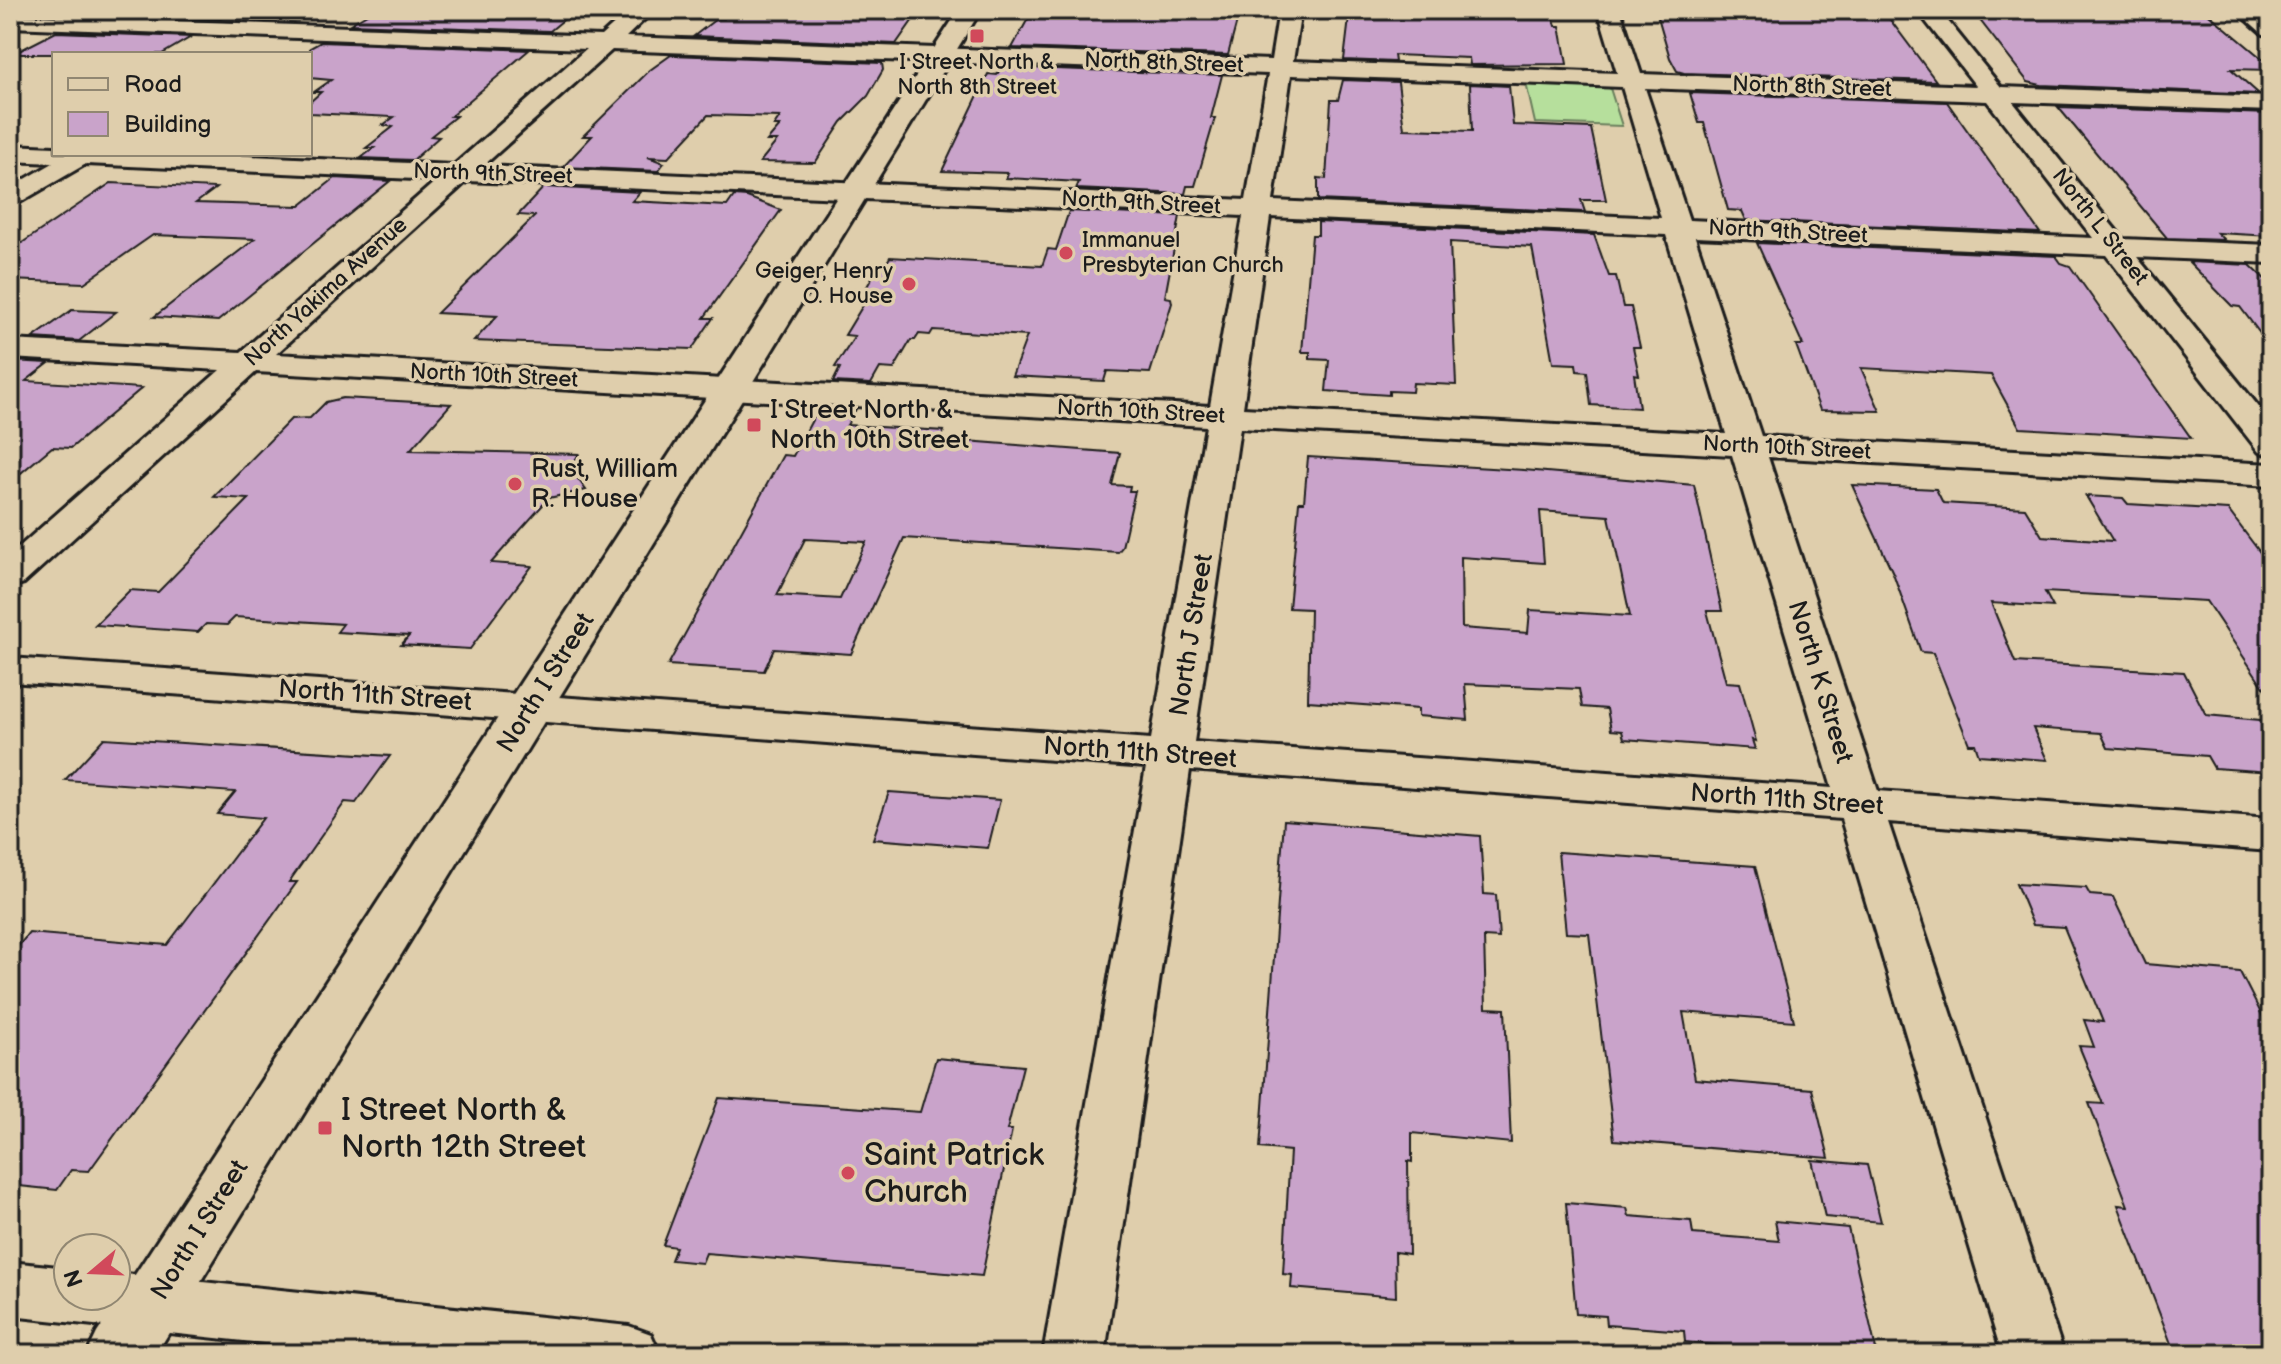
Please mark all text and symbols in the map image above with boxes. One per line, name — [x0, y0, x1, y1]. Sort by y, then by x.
marker: I Street North & North 8th Street — [968, 27, 986, 45]
street label: North 8th Street — [1084, 47, 1245, 79]
place label: I Street North & North 8th Street — [897, 49, 1057, 101]
legend — [52, 52, 312, 156]
text: Road — [124, 70, 182, 99]
street label: North 8th Street — [1732, 71, 1893, 103]
text: Building — [124, 110, 211, 139]
street label: North 9th Street — [413, 158, 573, 190]
street label: North L Street — [2046, 163, 2154, 291]
street label: North 9th Street — [1061, 185, 1222, 221]
street label: North Yakima Avenue — [239, 212, 413, 372]
street label: North 9th Street — [1708, 214, 1869, 250]
place label: Immanuel Presbyterian Church — [1082, 227, 1284, 279]
marker: Immanuel Presbyterian Church — [1057, 244, 1075, 262]
place label: Geiger, Henry O. House — [755, 258, 893, 310]
marker: Geiger, Henry O. House — [900, 275, 918, 293]
street label: North 10th Street — [409, 358, 579, 394]
street label: North 10th Street — [1056, 394, 1226, 430]
place label: I Street North & North 10th Street — [770, 395, 969, 456]
marker: I Street North & North 10th Street — [745, 416, 763, 434]
street label: North 10th Street — [1702, 430, 1872, 466]
place label: Rust, William R. House — [531, 454, 678, 515]
marker: Rust, William R. House — [506, 475, 524, 493]
street label: North J Street — [1164, 552, 1220, 718]
street label: North K Street — [1781, 597, 1859, 767]
street label: North I Street — [491, 607, 601, 759]
street label: North 11th Street — [277, 674, 473, 718]
street label: North 11th Street — [1042, 731, 1238, 775]
street label: North 11th Street — [1689, 778, 1885, 822]
place label: I Street North & North 12th Street — [341, 1091, 586, 1167]
marker: I Street North & North 12th Street — [316, 1119, 334, 1137]
place label: Saint Patrick Church — [864, 1136, 1044, 1212]
street label: North I Street — [145, 1154, 255, 1306]
marker: Saint Patrick Church — [839, 1164, 857, 1182]
north arrow — [52, 1232, 132, 1312]
text: N — [59, 1266, 90, 1290]

